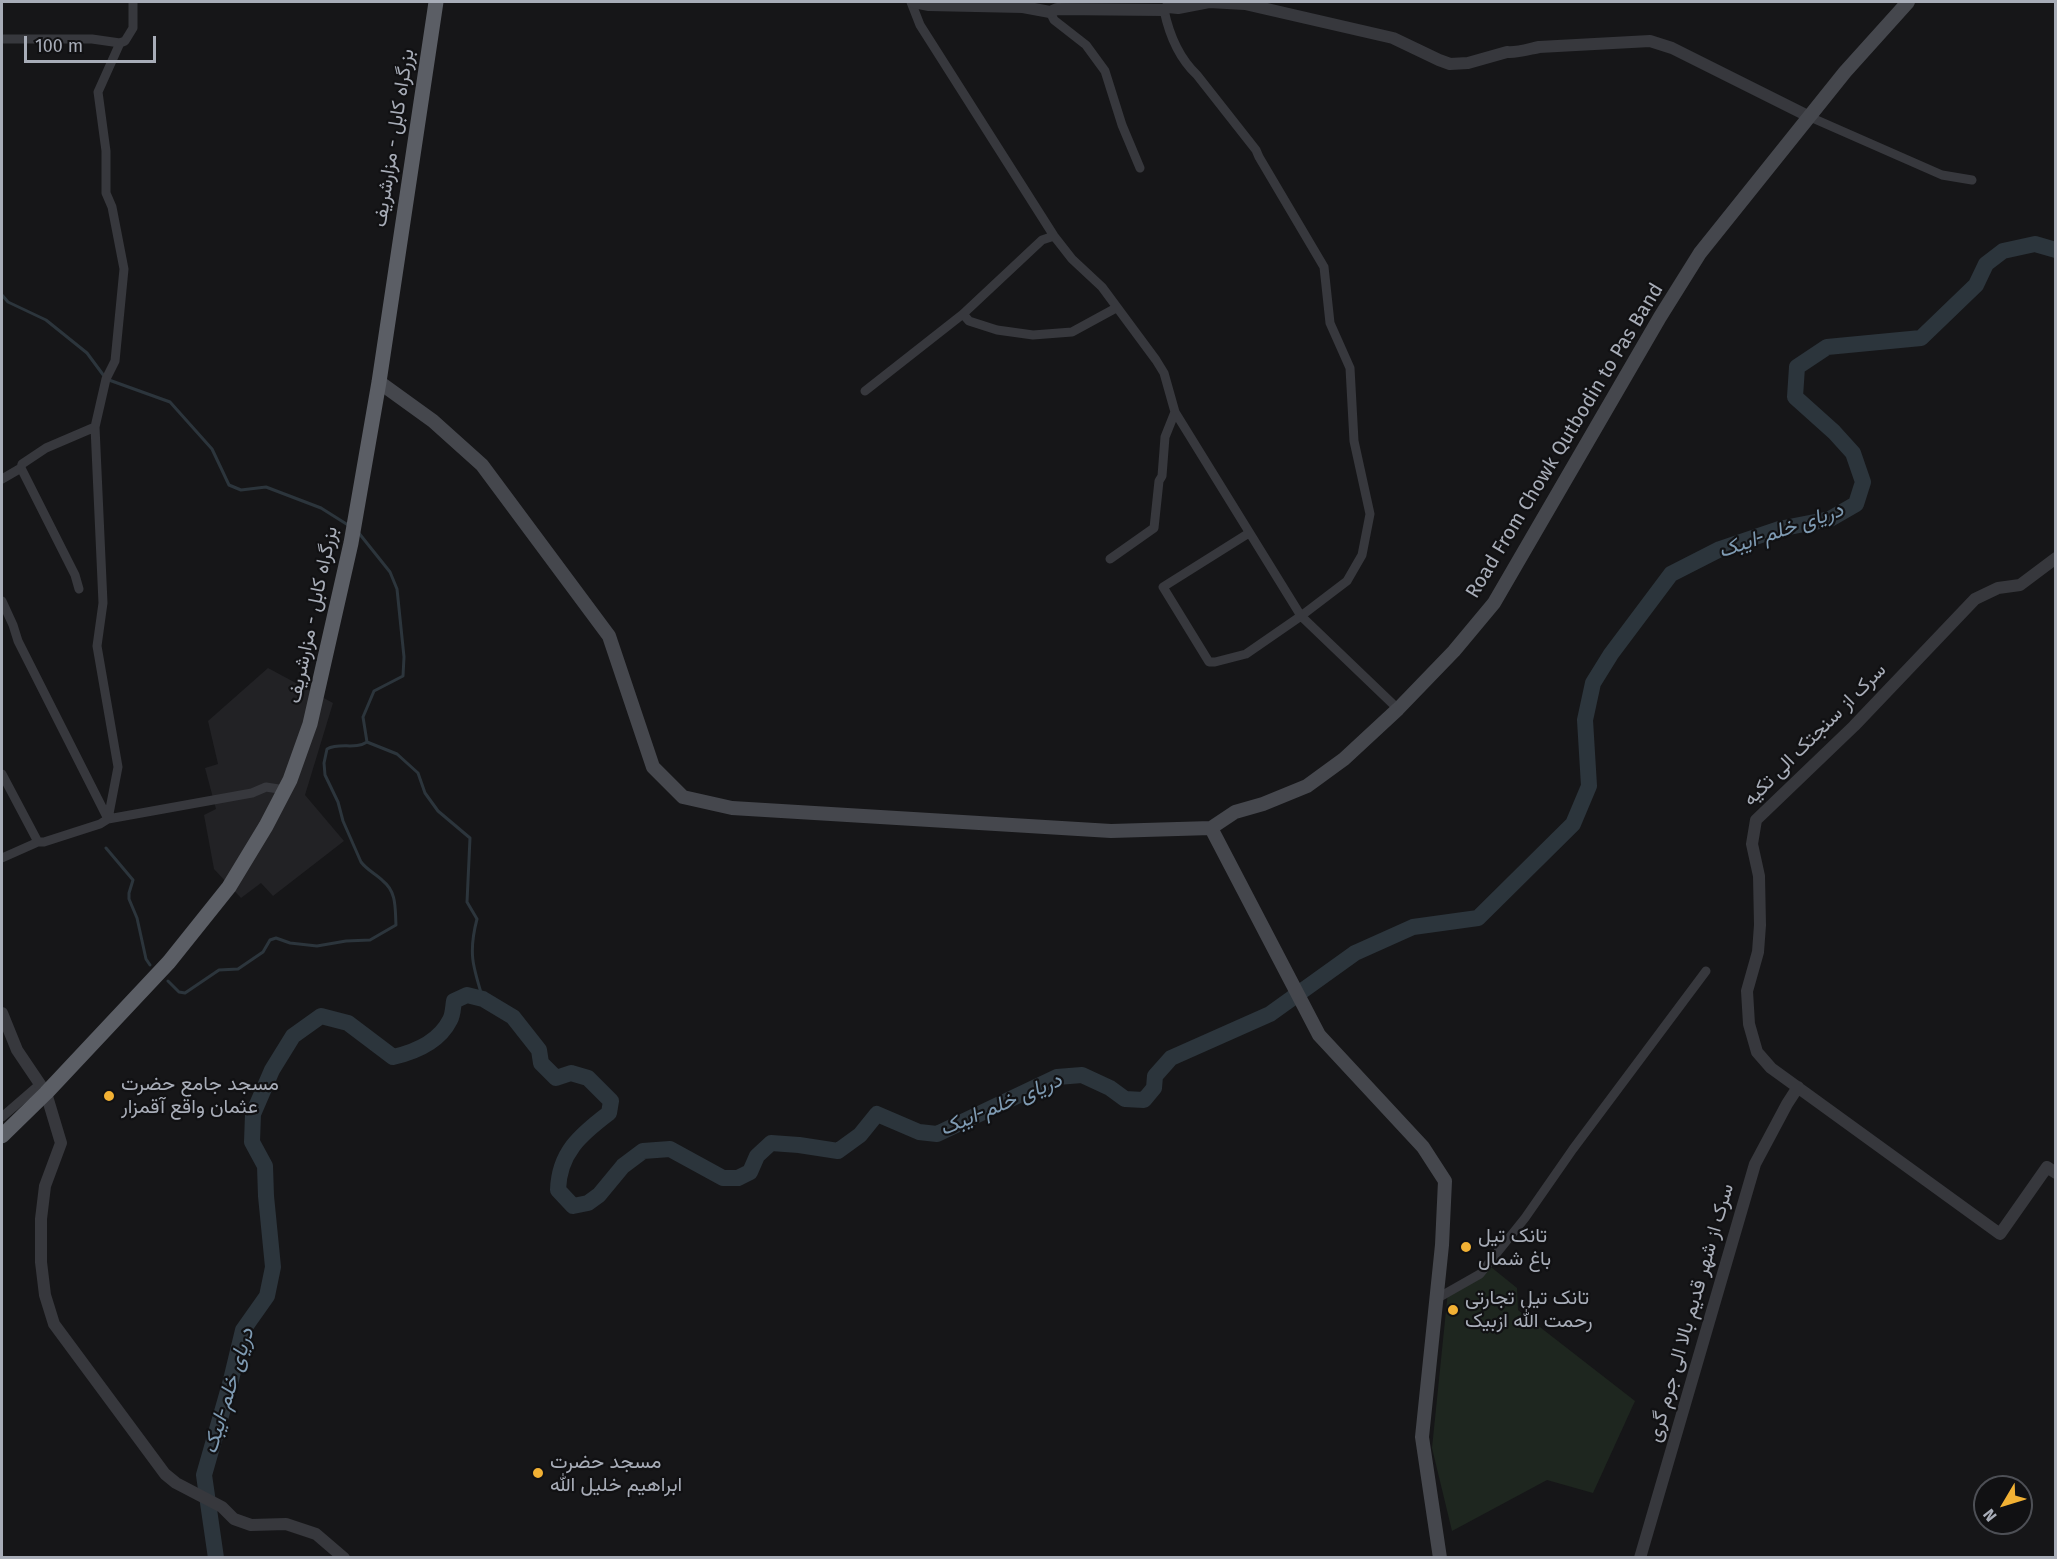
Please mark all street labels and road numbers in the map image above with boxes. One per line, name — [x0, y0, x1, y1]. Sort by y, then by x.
street label: بزرگراه کابل - مزارشریف — [368, 47, 420, 229]
street label: Road From Chowk Qutbodin to Pas Band — [1461, 279, 1669, 603]
street label: بزرگراه کابل - مزارشریف — [283, 524, 343, 706]
street label: سرک از سنجتک الی تکیه — [1739, 659, 1891, 811]
street label: سرک از شهر قدیم بالا الی جرم گری — [1643, 1181, 1739, 1445]

